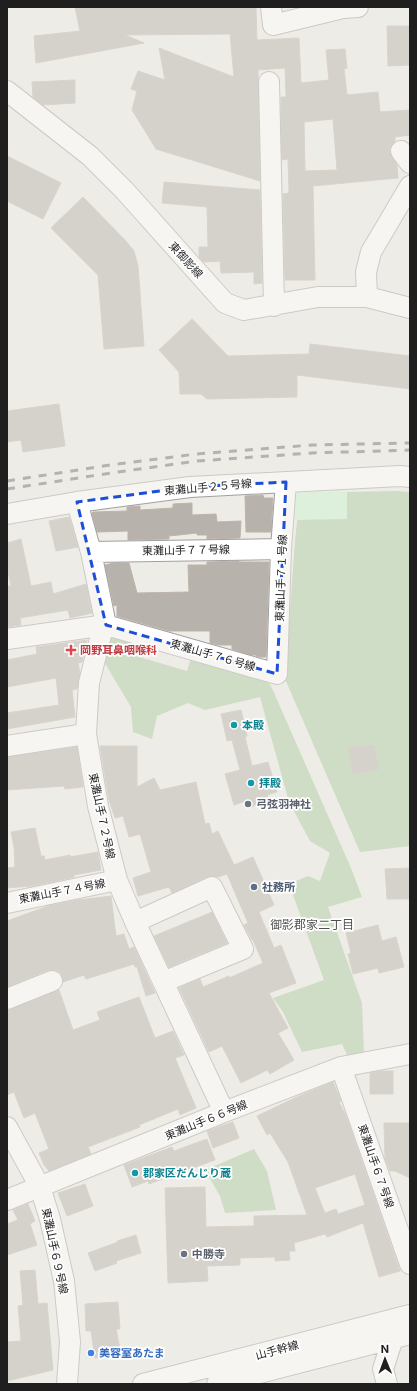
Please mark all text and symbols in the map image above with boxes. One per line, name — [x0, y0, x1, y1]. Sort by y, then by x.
street label: 東御影線 — [166, 239, 206, 281]
street label: 東灘山手２５号線 — [164, 476, 252, 498]
street label: 東灘山手７１号線 — [272, 534, 290, 622]
street label: 東灘山手７７号線 — [142, 542, 230, 558]
street label: 東灘山手７６号線 — [169, 636, 257, 674]
place label: 岡野耳鼻咽喉科 — [80, 643, 157, 657]
marker: 岡野耳鼻咽喉科 — [65, 644, 77, 656]
place label: 本殿 — [242, 718, 264, 732]
marker: 本殿 — [229, 720, 239, 730]
street label: 東灘山手７２号線 — [86, 772, 118, 860]
place label: 拝殿 — [259, 776, 281, 790]
marker: 拝殿 — [246, 778, 256, 788]
place label: 弓弦羽神社 — [256, 797, 311, 811]
marker: 弓弦羽神社 — [243, 799, 253, 809]
street label: 東灘山手７４号線 — [17, 876, 107, 906]
place label: 社務所 — [262, 880, 295, 894]
marker: 社務所 — [249, 882, 259, 892]
district label: 御影郡家二丁目 — [270, 917, 354, 932]
street label: 東灘山手６６号線 — [163, 1097, 249, 1143]
street label: 東灘山手６７号線 — [355, 1122, 397, 1210]
place label: 郡家区だんじり蔵 — [143, 1166, 231, 1180]
marker: 郡家区だんじり蔵 — [130, 1168, 140, 1178]
street label: 東灘山手６９号線 — [39, 1207, 71, 1295]
place label: 中勝寺 — [192, 1247, 225, 1261]
marker: 中勝寺 — [179, 1249, 189, 1259]
street label: 山手幹線 — [254, 1338, 300, 1362]
north arrow — [365, 1339, 405, 1379]
text: N — [381, 1342, 389, 1356]
place label: 美容室あたま — [99, 1346, 165, 1360]
marker: 美容室あたま — [86, 1348, 96, 1358]

